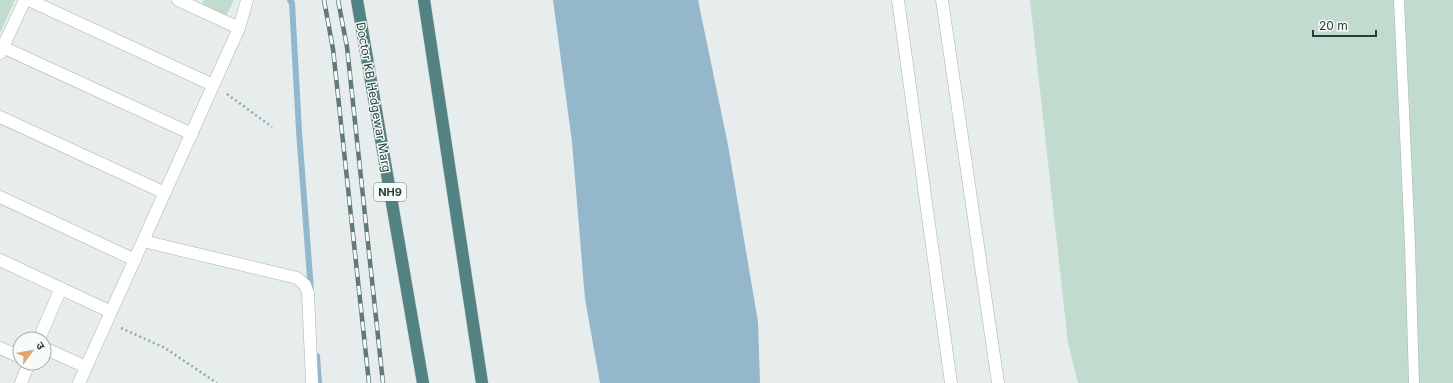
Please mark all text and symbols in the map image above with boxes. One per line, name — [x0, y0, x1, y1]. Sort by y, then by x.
scale bar — [1313, 12, 1376, 38]
text: 20 m — [1319, 18, 1348, 33]
street label: Doctor KB Hedgewar Marg — [353, 21, 395, 173]
road number: NH9 — [374, 183, 406, 201]
north arrow — [12, 331, 52, 371]
text: उ — [33, 339, 48, 353]

